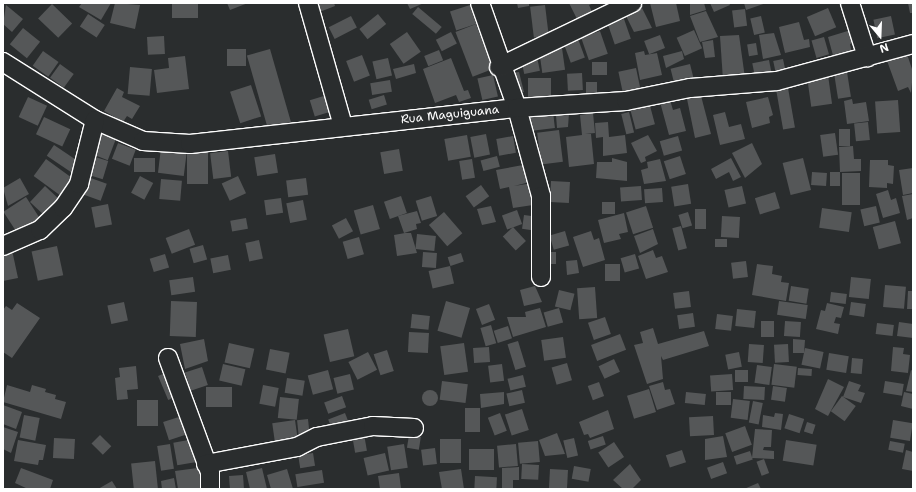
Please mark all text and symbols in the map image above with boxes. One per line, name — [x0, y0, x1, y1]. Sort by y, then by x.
north arrow — [860, 16, 900, 56]
text: N — [878, 39, 891, 56]
street label: Rua Maguiguana — [400, 103, 500, 127]

